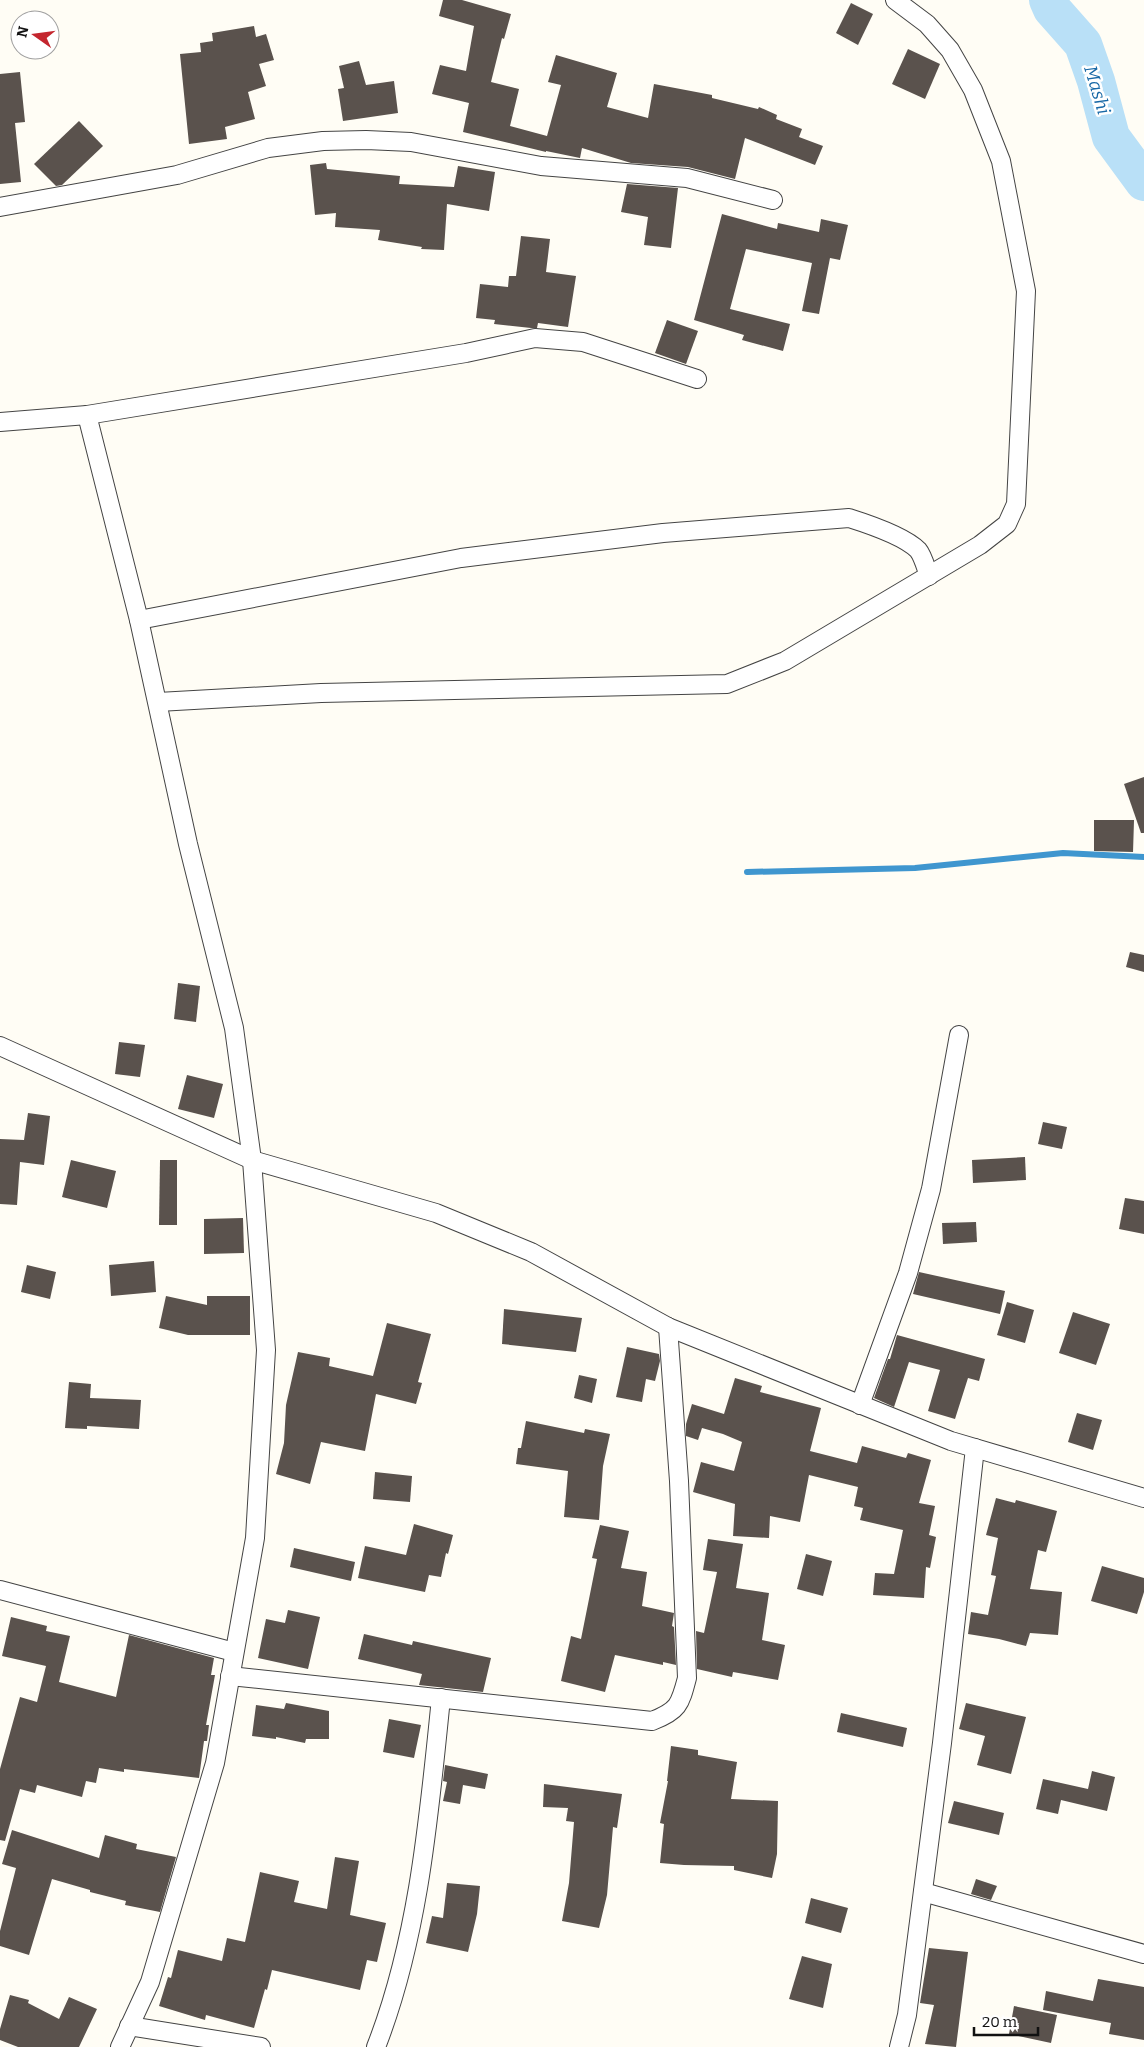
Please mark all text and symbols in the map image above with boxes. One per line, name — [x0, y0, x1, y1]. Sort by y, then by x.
north arrow — [10, 10, 60, 60]
text: N — [13, 24, 32, 39]
water label: Mashi — [1079, 63, 1115, 117]
scale bar — [974, 2004, 1038, 2036]
text: 20 m — [982, 2013, 1018, 2031]

